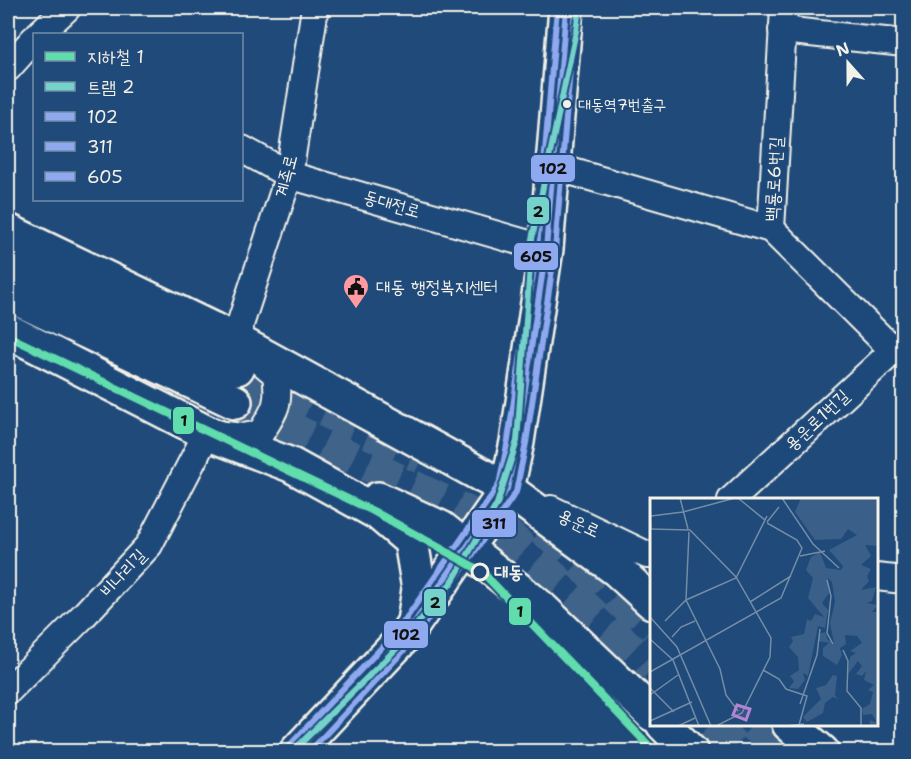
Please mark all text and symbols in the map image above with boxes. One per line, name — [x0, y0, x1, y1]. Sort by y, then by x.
legend — [33, 33, 243, 201]
north arrow — [818, 33, 878, 93]
text: N — [833, 37, 852, 62]
text: 지하철 1 — [87, 45, 144, 69]
text: 트램 2 — [87, 75, 135, 99]
place label: 대동역7번출구 — [578, 94, 666, 115]
marker: 대동역7번출구 — [561, 98, 573, 110]
text: 102 — [87, 105, 118, 129]
text: 311 — [87, 135, 113, 159]
street label: 백룡로6번길 — [760, 135, 788, 222]
street label: 계족로 — [269, 152, 303, 200]
line badge: 102 — [530, 154, 576, 183]
text: 102 — [539, 158, 567, 179]
text: 605 — [87, 165, 123, 189]
street label: 동대전로 — [361, 184, 423, 224]
line badge: 2 — [526, 196, 550, 225]
text: 2 — [532, 201, 544, 222]
line badge: 605 — [513, 242, 559, 271]
text: 605 — [520, 246, 552, 267]
public building icon: 대동 행정복지센터 — [341, 272, 371, 310]
place label: 대동 행정복지센터 — [376, 275, 498, 299]
street label: 용운로1번길 — [780, 384, 855, 456]
line badge: 1 — [172, 406, 195, 435]
text: 1 — [180, 410, 188, 431]
inset map — [650, 498, 878, 726]
street label: 용운로 — [554, 503, 604, 543]
line badge: 311 — [471, 509, 517, 538]
text: 311 — [482, 513, 506, 534]
street label: 비나리길 — [94, 543, 152, 602]
place label: 대동 — [494, 560, 523, 584]
marker: 대동 — [471, 563, 489, 581]
line badge: 2 — [423, 588, 447, 617]
text: 2 — [429, 592, 441, 613]
line badge: 1 — [508, 597, 532, 626]
text: 1 — [516, 601, 524, 622]
line badge: 102 — [383, 620, 429, 649]
text: 102 — [392, 624, 420, 645]

